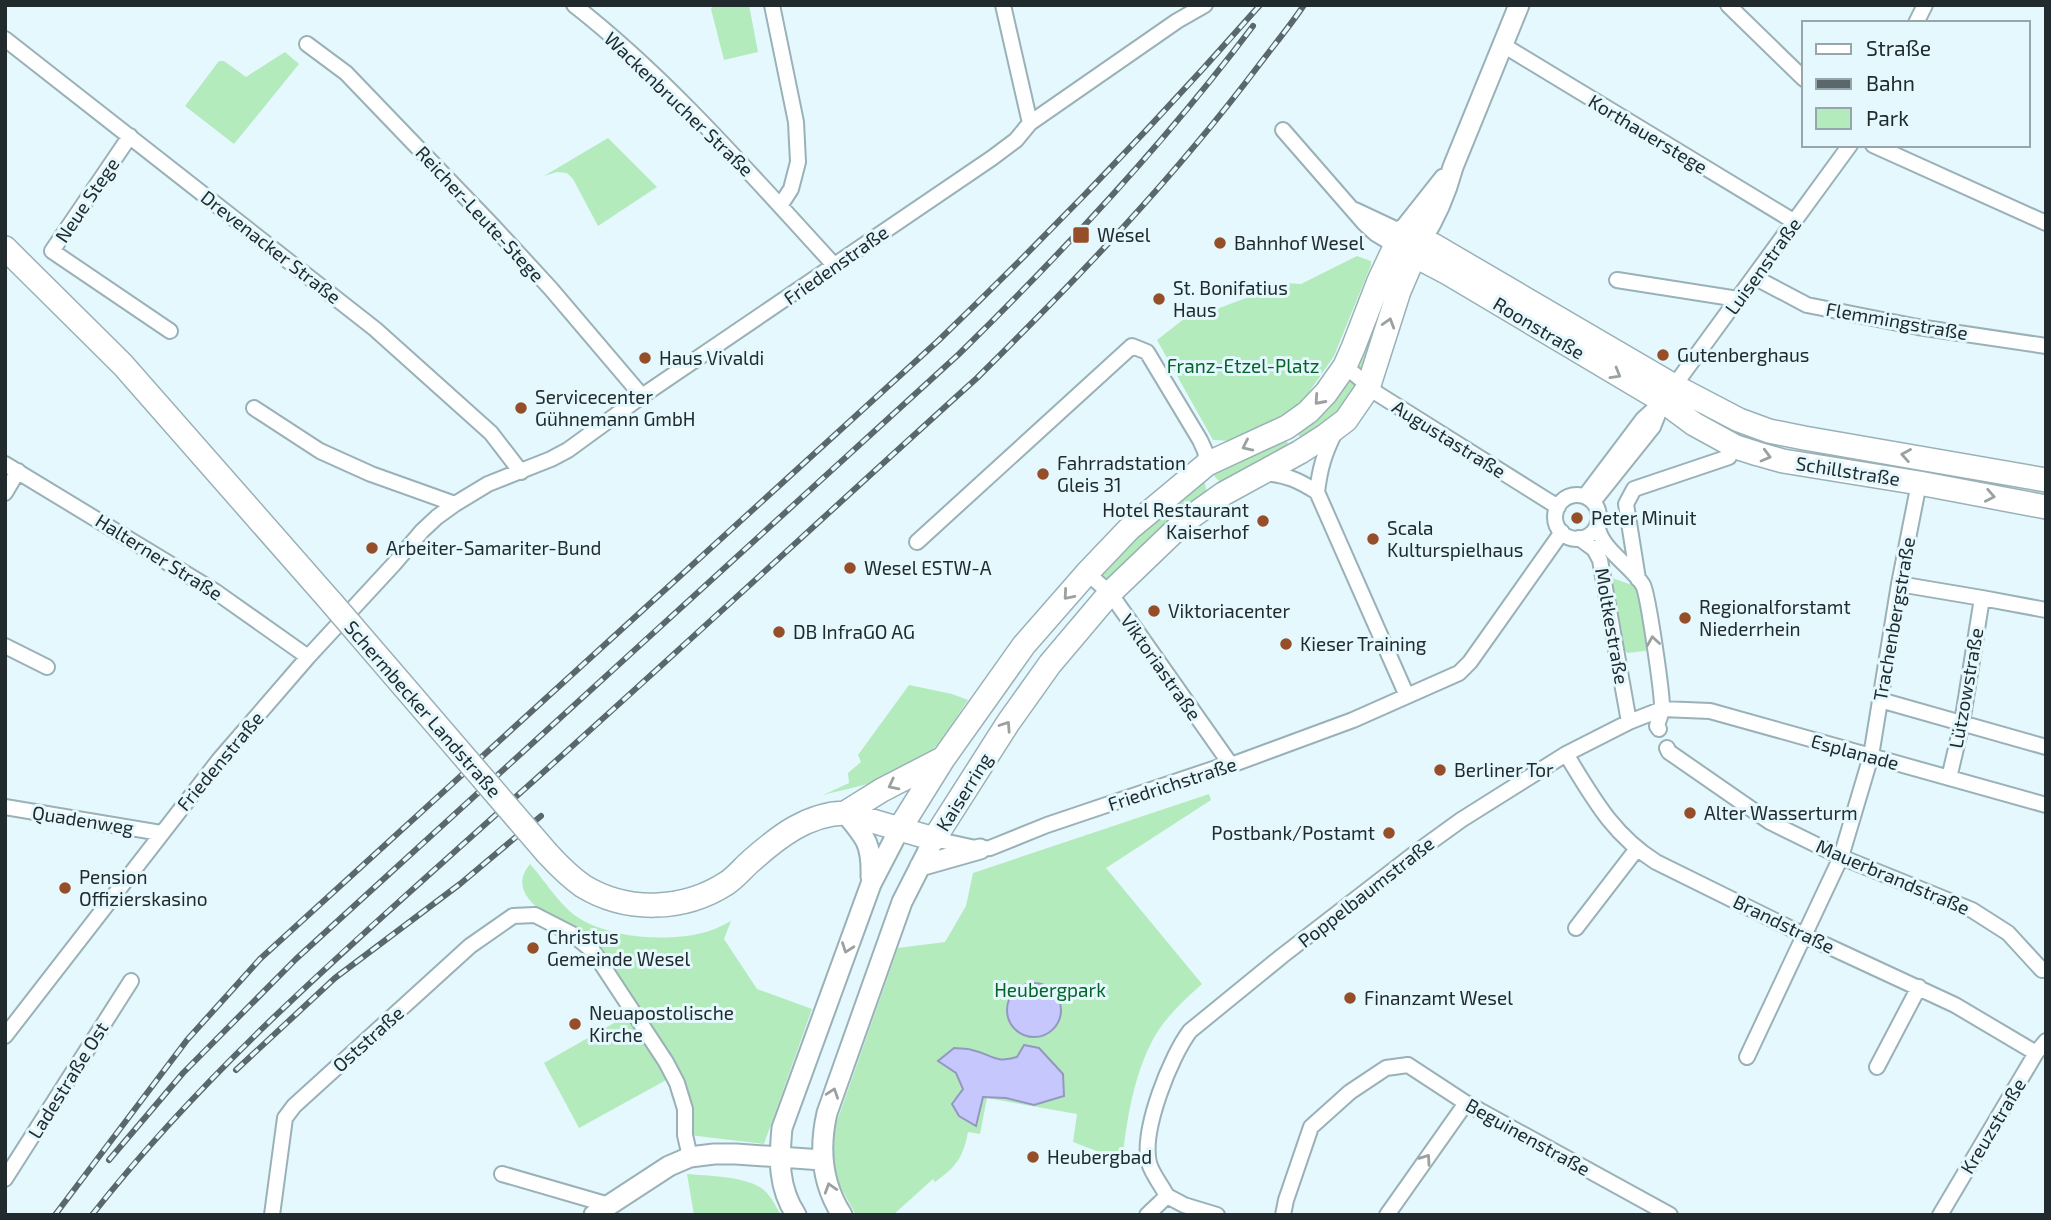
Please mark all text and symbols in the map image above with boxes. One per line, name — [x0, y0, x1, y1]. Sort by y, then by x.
legend — [1802, 21, 2030, 147]
street label: Wackenbrucher Straße — [600, 27, 759, 181]
text: Straße — [1866, 35, 1931, 60]
text: Bahn — [1866, 70, 1915, 95]
street label: Korthauerstege — [1585, 89, 1712, 178]
text: Park — [1866, 105, 1909, 130]
street label: Reicher-Leute-Stege — [411, 141, 549, 286]
street label: Neue Stege — [50, 153, 123, 247]
street label: Drevenacker Straße — [197, 185, 346, 308]
street label: Luisenstraße — [1720, 213, 1805, 319]
street label: Friedenstraße — [779, 220, 893, 309]
place label: Wesel — [1097, 223, 1151, 246]
marker: Wesel — [1071, 225, 1091, 245]
place label: Bahnhof Wesel — [1234, 231, 1365, 254]
marker: Bahnhof Wesel — [1212, 235, 1228, 251]
place label: St. Bonifatius Haus — [1173, 276, 1288, 321]
marker: St. Bonifatius Haus — [1151, 291, 1167, 307]
street label: Roonstraße — [1490, 291, 1589, 364]
street label: Flemmingstraße — [1824, 297, 1970, 344]
one-way arrow — [1381, 317, 1396, 329]
place label: Gutenberghaus — [1677, 343, 1809, 366]
place label: Haus Vivaldi — [659, 346, 764, 369]
marker: Gutenberghaus — [1655, 347, 1671, 363]
marker: Haus Vivaldi — [637, 350, 653, 366]
park label: Franz-Etzel-Platz — [1167, 354, 1319, 377]
one-way arrow — [1609, 366, 1622, 379]
place label: Servicecenter Gühnemann GmbH — [535, 385, 696, 430]
one-way arrow — [1315, 392, 1328, 405]
street label: Augustastraße — [1388, 395, 1510, 483]
marker: Servicecenter Gühnemann GmbH — [513, 400, 529, 416]
one-way arrow — [1242, 438, 1254, 452]
one-way arrow — [1760, 448, 1772, 462]
one-way arrow — [1900, 448, 1912, 463]
place label: Fahrradstation Gleis 31 — [1057, 451, 1186, 496]
street label: Schillstraße — [1794, 451, 1902, 490]
marker: Fahrradstation Gleis 31 — [1035, 466, 1051, 482]
one-way arrow — [1984, 488, 1996, 503]
place label: Hotel Restaurant Kaiserhof — [1102, 498, 1250, 543]
place label: Peter Minuit — [1591, 506, 1696, 529]
street label: Halterner Straße — [92, 508, 227, 605]
marker: Peter Minuit — [1569, 510, 1585, 526]
marker: Hotel Restaurant Kaiserhof — [1255, 513, 1271, 529]
place label: Scala Kulturspielhaus — [1387, 516, 1523, 561]
marker: Scala Kulturspielhaus — [1365, 531, 1381, 547]
street label: Trachenbergstraße — [1868, 535, 1919, 703]
place label: Arbeiter-Samariter-Bund — [386, 536, 601, 559]
marker: Arbeiter-Samariter-Bund — [364, 540, 380, 556]
place label: Wesel ESTW-A — [864, 556, 992, 579]
marker: Wesel ESTW-A — [842, 560, 858, 576]
street label: Moltkestraße — [1591, 566, 1634, 686]
one-way arrow — [1064, 586, 1076, 599]
place label: Regionalforstamt Niederrhein — [1699, 595, 1851, 640]
place label: Viktoriacenter — [1168, 599, 1291, 622]
marker: Viktoriacenter — [1146, 603, 1162, 619]
street label: Viktoriastraße — [1116, 609, 1207, 724]
marker: Regionalforstamt Niederrhein — [1677, 610, 1693, 626]
street label: Schermbecker Landstraße — [340, 615, 506, 802]
place label: DB InfraGO AG — [793, 620, 915, 643]
marker: DB InfraGO AG — [771, 624, 787, 640]
street label: Lützowstraße — [1944, 626, 1987, 750]
place label: Kieser Training — [1300, 632, 1427, 655]
marker: Kieser Training — [1278, 636, 1294, 652]
one-way arrow — [1646, 636, 1661, 647]
street label: Friedenstraße — [171, 706, 268, 815]
one-way arrow — [998, 721, 1011, 734]
street label: Esplanade — [1809, 729, 1902, 774]
street label: Kaiserring — [931, 748, 997, 835]
street label: Friedrichstraße — [1105, 752, 1239, 815]
place label: Berliner Tor — [1454, 758, 1554, 781]
marker: Berliner Tor — [1432, 762, 1448, 778]
one-way arrow — [888, 776, 900, 790]
street label: Quadenweg — [31, 800, 136, 839]
place label: Alter Wasserturm — [1704, 801, 1858, 824]
marker: Alter Wasserturm — [1682, 805, 1698, 821]
place label: Postbank/Postamt — [1211, 821, 1375, 844]
marker: Postbank/Postamt — [1381, 825, 1397, 841]
street label: Poppelbaumstraße — [1293, 831, 1438, 952]
street label: Mauerbrandstraße — [1813, 834, 1973, 919]
place label: Pension Offizierskasino — [79, 865, 208, 910]
marker: Pension Offizierskasino — [57, 880, 73, 896]
street label: Brandstraße — [1730, 889, 1839, 958]
place label: Christus Gemeinde Wesel — [547, 925, 691, 970]
marker: Christus Gemeinde Wesel — [525, 940, 541, 956]
one-way arrow — [841, 941, 855, 953]
park label: Heubergpark — [994, 978, 1106, 1001]
place label: Finanzamt Wesel — [1364, 986, 1513, 1009]
marker: Finanzamt Wesel — [1342, 990, 1358, 1006]
street label: Oststraße — [327, 1001, 408, 1076]
place label: Neuapostolische Kirche — [589, 1001, 734, 1046]
marker: Neuapostolische Kirche — [567, 1016, 583, 1032]
street label: Ladestraße Ost — [23, 1017, 113, 1142]
street label: Kreuzstraße — [1955, 1074, 2030, 1178]
one-way arrow — [825, 1087, 839, 1100]
street label: Beguinenstraße — [1462, 1093, 1594, 1180]
place label: Heubergbad — [1047, 1145, 1152, 1168]
marker: Heubergbad — [1025, 1149, 1041, 1165]
one-way arrow — [1418, 1154, 1430, 1167]
one-way arrow — [823, 1182, 838, 1194]

